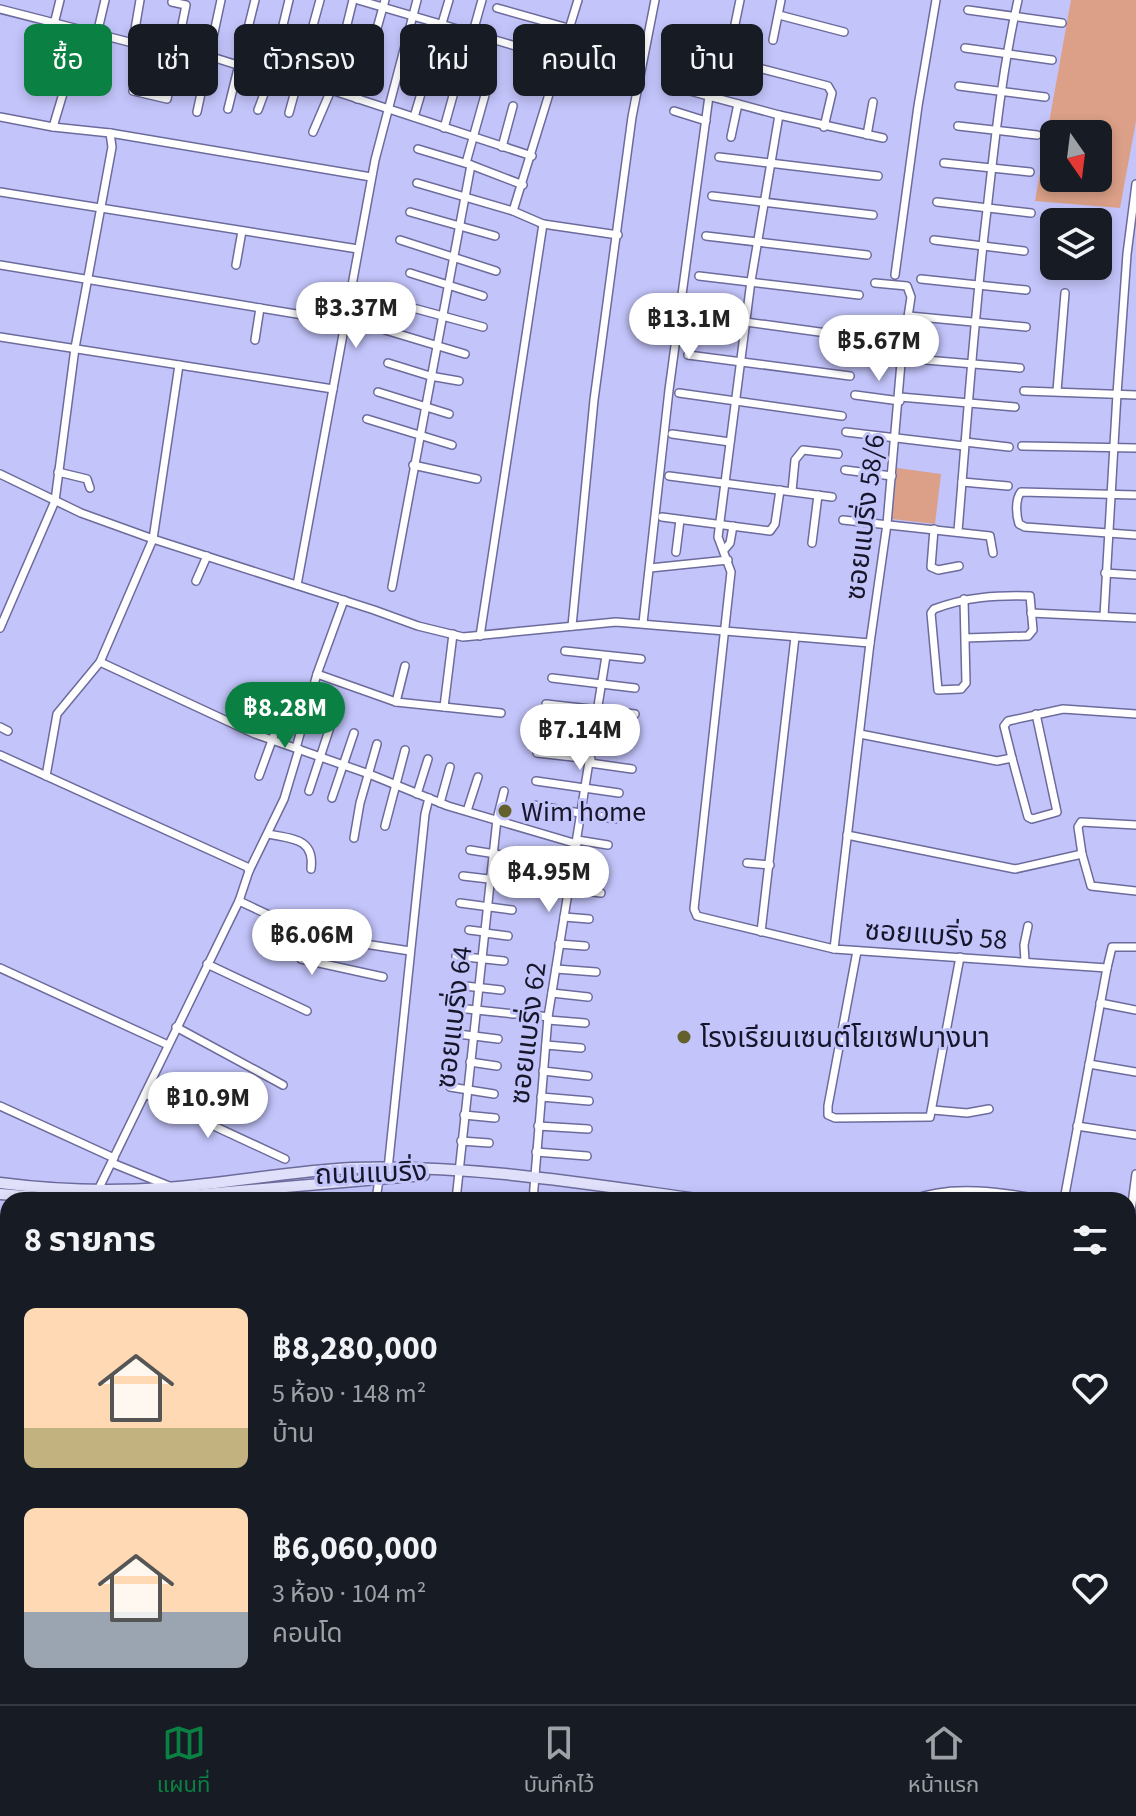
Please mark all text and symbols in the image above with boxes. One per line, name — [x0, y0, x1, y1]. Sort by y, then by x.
chip: ซื้อ — [24, 24, 112, 96]
chip: เช่า — [128, 24, 218, 96]
chip: ตัวกรอง — [234, 24, 384, 96]
chip: ใหม่ — [400, 24, 497, 96]
chip: คอนโด — [513, 24, 645, 96]
chip: บ้าน — [661, 24, 763, 96]
north arrow — [1040, 120, 1112, 192]
map controls — [1040, 120, 1112, 280]
button: layers — [1040, 208, 1112, 280]
pin: ฿3.37M — [291, 282, 421, 350]
text: ฿3.37M — [314, 289, 398, 326]
pin: ฿13.1M — [624, 293, 754, 361]
text: ฿13.1M — [647, 300, 731, 337]
pin: ฿5.67M — [814, 315, 944, 383]
text: ฿5.67M — [837, 322, 921, 359]
street label: ซอยแบริ่ง 58/6 — [835, 432, 895, 602]
pin: ฿8.28M — [220, 682, 350, 750]
text: ฿8.28M — [243, 689, 327, 726]
pin: ฿7.14M — [515, 704, 645, 772]
text: ฿7.14M — [538, 711, 622, 748]
place label: Wim home — [521, 792, 646, 832]
marker: Wim home — [496, 802, 514, 820]
pin: ฿4.95M — [484, 846, 614, 914]
text: ฿4.95M — [507, 853, 591, 890]
pin: ฿6.06M — [247, 909, 377, 977]
street label: ซอยแบริ่ง 58 — [863, 910, 1009, 960]
text: ฿6.06M — [270, 916, 354, 953]
street label: ซอยแบริ่ง 64 — [425, 944, 483, 1090]
street label: ซอยแบริ่ง 62 — [499, 960, 557, 1106]
place label: โรงเรียนเซนต์โยเซฟบางนา — [700, 1018, 990, 1058]
marker: โรงเรียนเซนต์โยเซฟบางนา — [675, 1028, 693, 1046]
pin: ฿10.9M — [143, 1072, 273, 1140]
text: ฿10.9M — [166, 1079, 250, 1116]
street label: ถนนแบริ่ง — [314, 1151, 428, 1195]
text: 8 รายการ — [24, 1216, 156, 1265]
icon: filters — [1068, 1218, 1112, 1262]
text: ฿8,280,000 — [272, 1324, 438, 1373]
icon: home — [88, 1340, 184, 1436]
icon: heart — [1068, 1366, 1112, 1410]
text: 5 ห้อง · 148 m² — [272, 1375, 426, 1412]
text: บ้าน — [272, 1415, 314, 1452]
text: ฿6,060,000 — [272, 1524, 438, 1573]
icon: home — [88, 1540, 184, 1636]
icon: heart — [1068, 1566, 1112, 1610]
text: 3 ห้อง · 104 m² — [272, 1575, 426, 1612]
text: คอนโด — [272, 1615, 343, 1652]
tab: แผนที่ — [157, 1721, 210, 1802]
tab: บันทึกไว้ — [524, 1721, 594, 1802]
tab: หน้าแรก — [908, 1721, 979, 1802]

